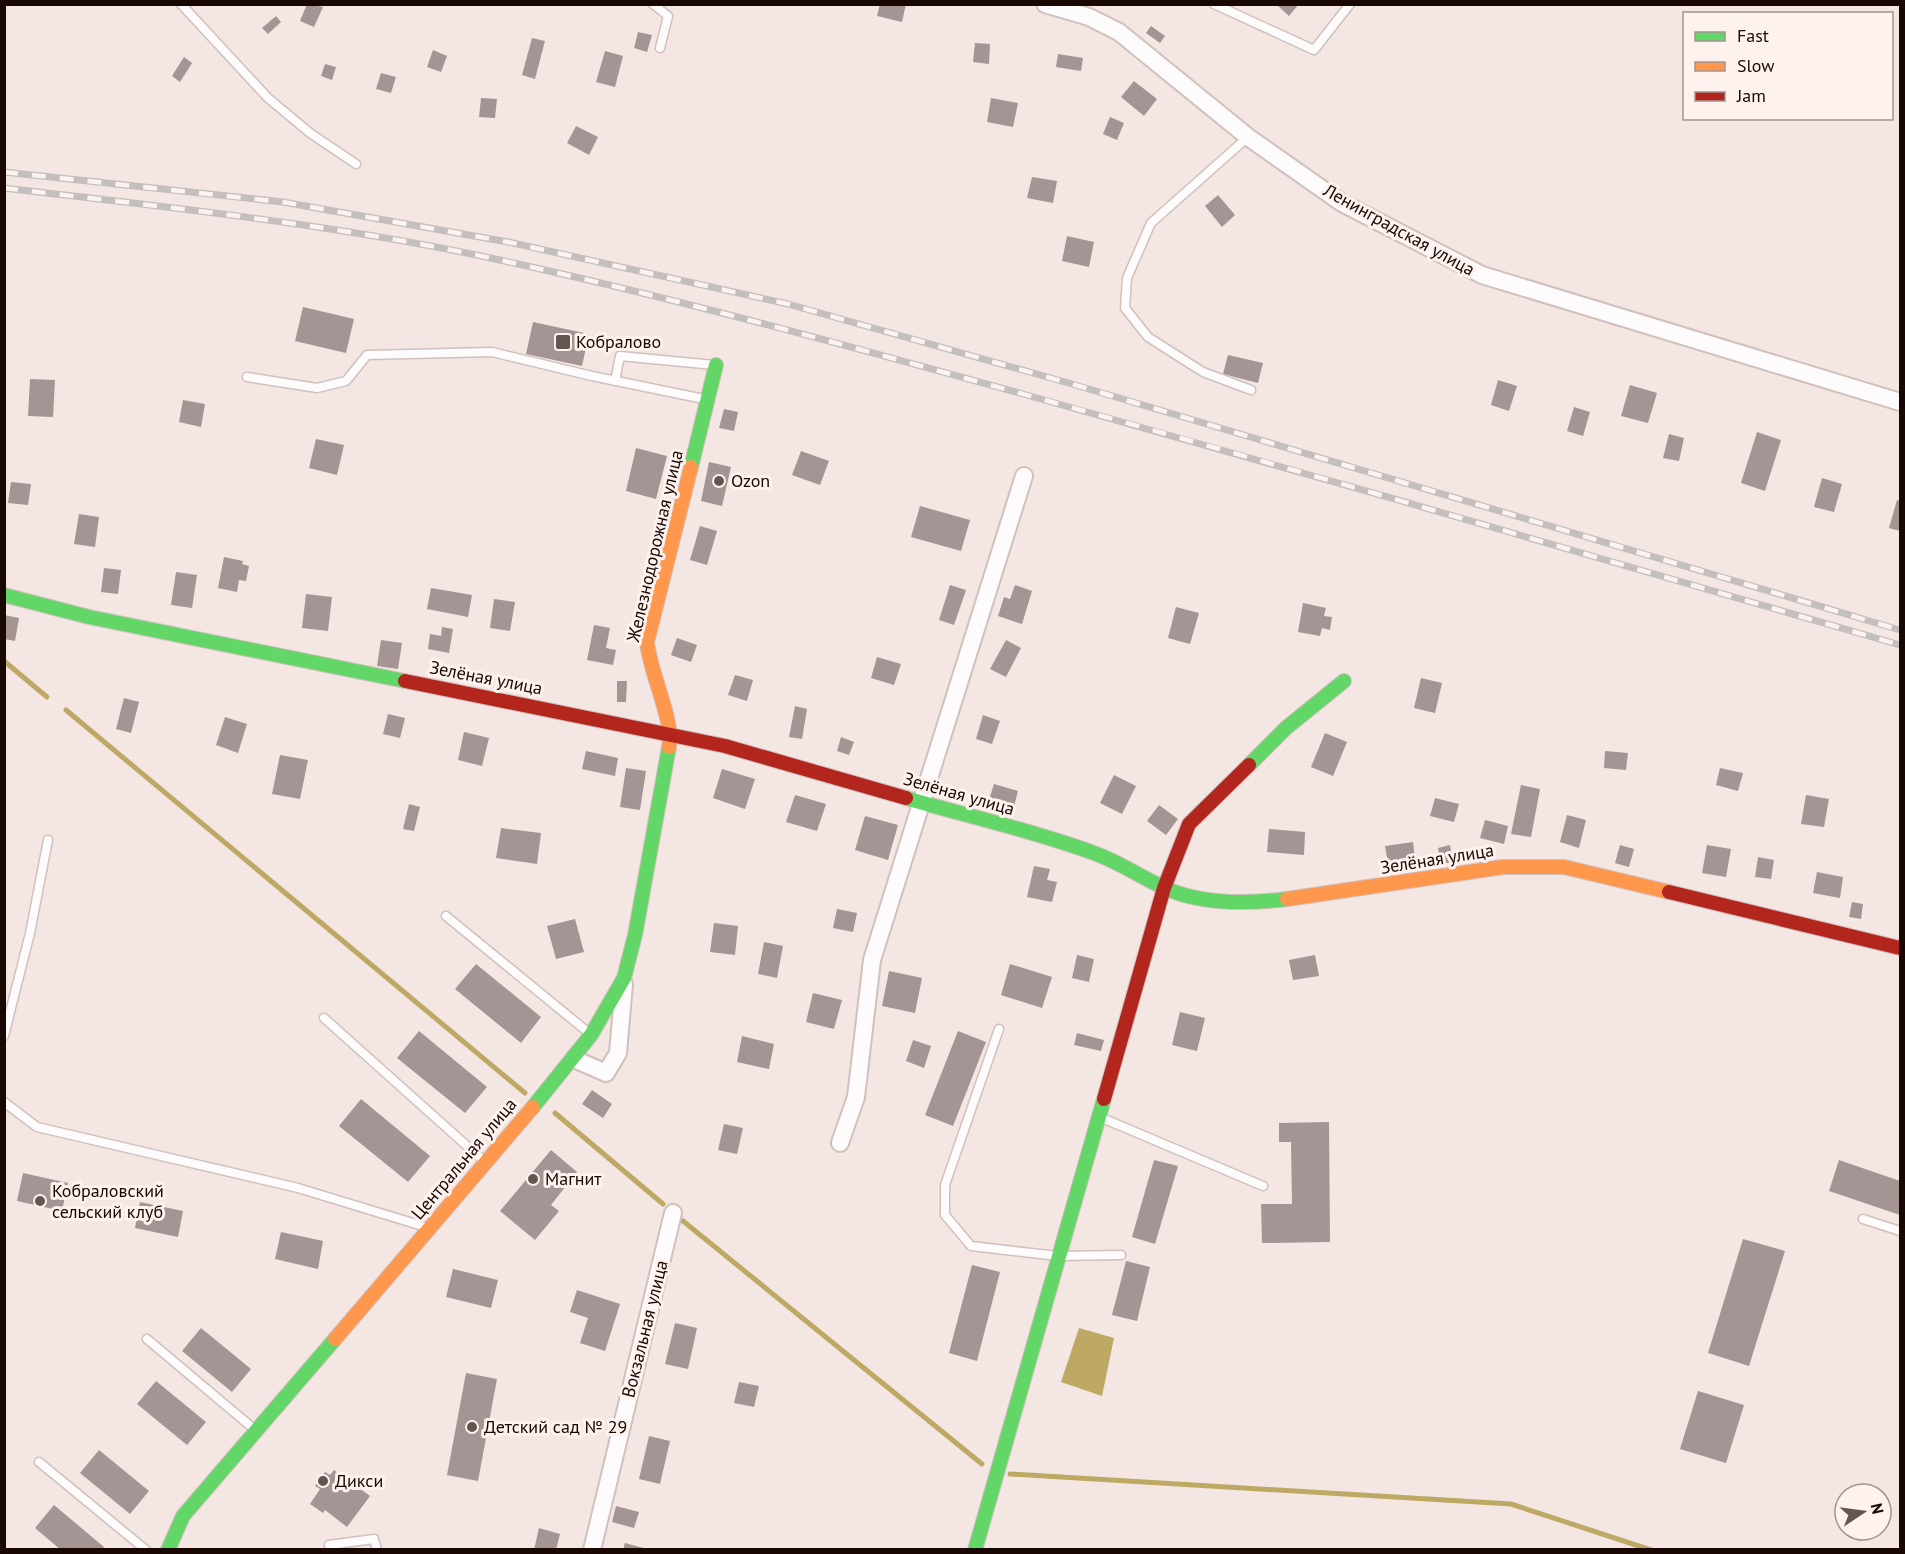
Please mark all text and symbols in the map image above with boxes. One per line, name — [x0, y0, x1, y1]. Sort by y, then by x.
legend — [1683, 12, 1893, 120]
text: Fast — [1737, 24, 1769, 47]
text: Slow — [1737, 54, 1775, 77]
text: Jam — [1736, 84, 1766, 107]
street label: Ленинградская улица — [1319, 178, 1479, 281]
place label: Кобралово — [576, 330, 661, 353]
marker: Кобралово — [554, 333, 572, 351]
street label: Железнодорожная улица — [621, 448, 688, 645]
place label: Ozon — [731, 469, 770, 492]
marker: Ozon — [712, 474, 726, 488]
street label: Зелёная улица — [428, 655, 544, 700]
street label: Зелёная улица — [901, 767, 1017, 820]
street label: Зелёная улица — [1379, 838, 1495, 879]
street label: Центральная улица — [406, 1093, 521, 1224]
place label: Магнит — [545, 1167, 602, 1190]
marker: Магнит — [526, 1172, 540, 1186]
place label: Кобраловский сельский клуб — [52, 1179, 164, 1223]
marker: Кобраловский сельский клуб — [33, 1194, 47, 1208]
street label: Вокзальная улица — [616, 1258, 673, 1400]
place label: Детский сад № 29 — [484, 1415, 627, 1438]
marker: Детский сад № 29 — [465, 1420, 479, 1434]
place label: Дикси — [335, 1469, 383, 1492]
marker: Дикси — [316, 1474, 330, 1488]
north arrow — [1833, 1482, 1893, 1542]
text: N — [1867, 1501, 1889, 1516]

